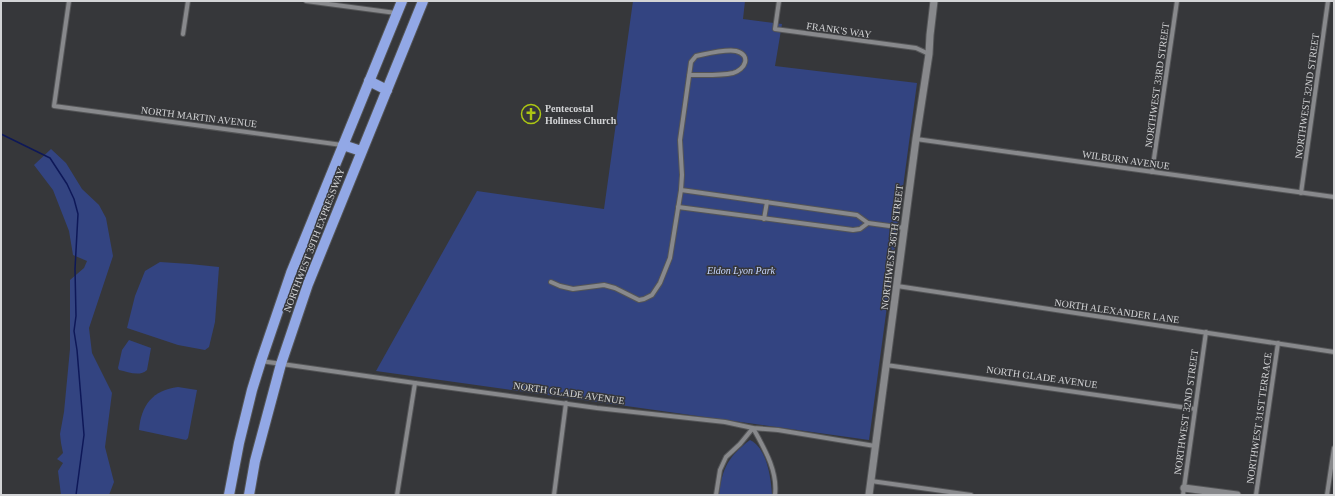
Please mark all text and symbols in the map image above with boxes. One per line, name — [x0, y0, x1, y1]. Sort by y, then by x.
street label: FRANK'S WAY — [806, 20, 872, 40]
street label: NORTHWEST 33RD STREET — [1143, 22, 1171, 148]
street label: NORTHWEST 32ND STREET — [1293, 32, 1321, 160]
church icon: Pentecostal Holiness Church — [520, 103, 542, 125]
place label: Pentecostal Holiness Church — [545, 103, 617, 126]
street label: NORTH MARTIN AVENUE — [140, 104, 258, 130]
street label: WILBURN AVENUE — [1081, 148, 1171, 172]
street label: NORTHWEST 39TH EXPRESSWAY — [281, 166, 347, 314]
street label: NORTHWEST 36TH STREET — [879, 184, 905, 310]
park label: Eldon Lyon Park — [706, 265, 776, 276]
street label: NORTH ALEXANDER LANE — [1054, 297, 1180, 325]
street label: NORTHWEST 32ND STREET — [1172, 348, 1200, 476]
street label: NORTHWEST 31ST TERRACE — [1244, 352, 1274, 484]
street label: NORTH GLADE AVENUE — [986, 364, 1098, 390]
street label: NORTH GLADE AVENUE — [513, 380, 625, 406]

